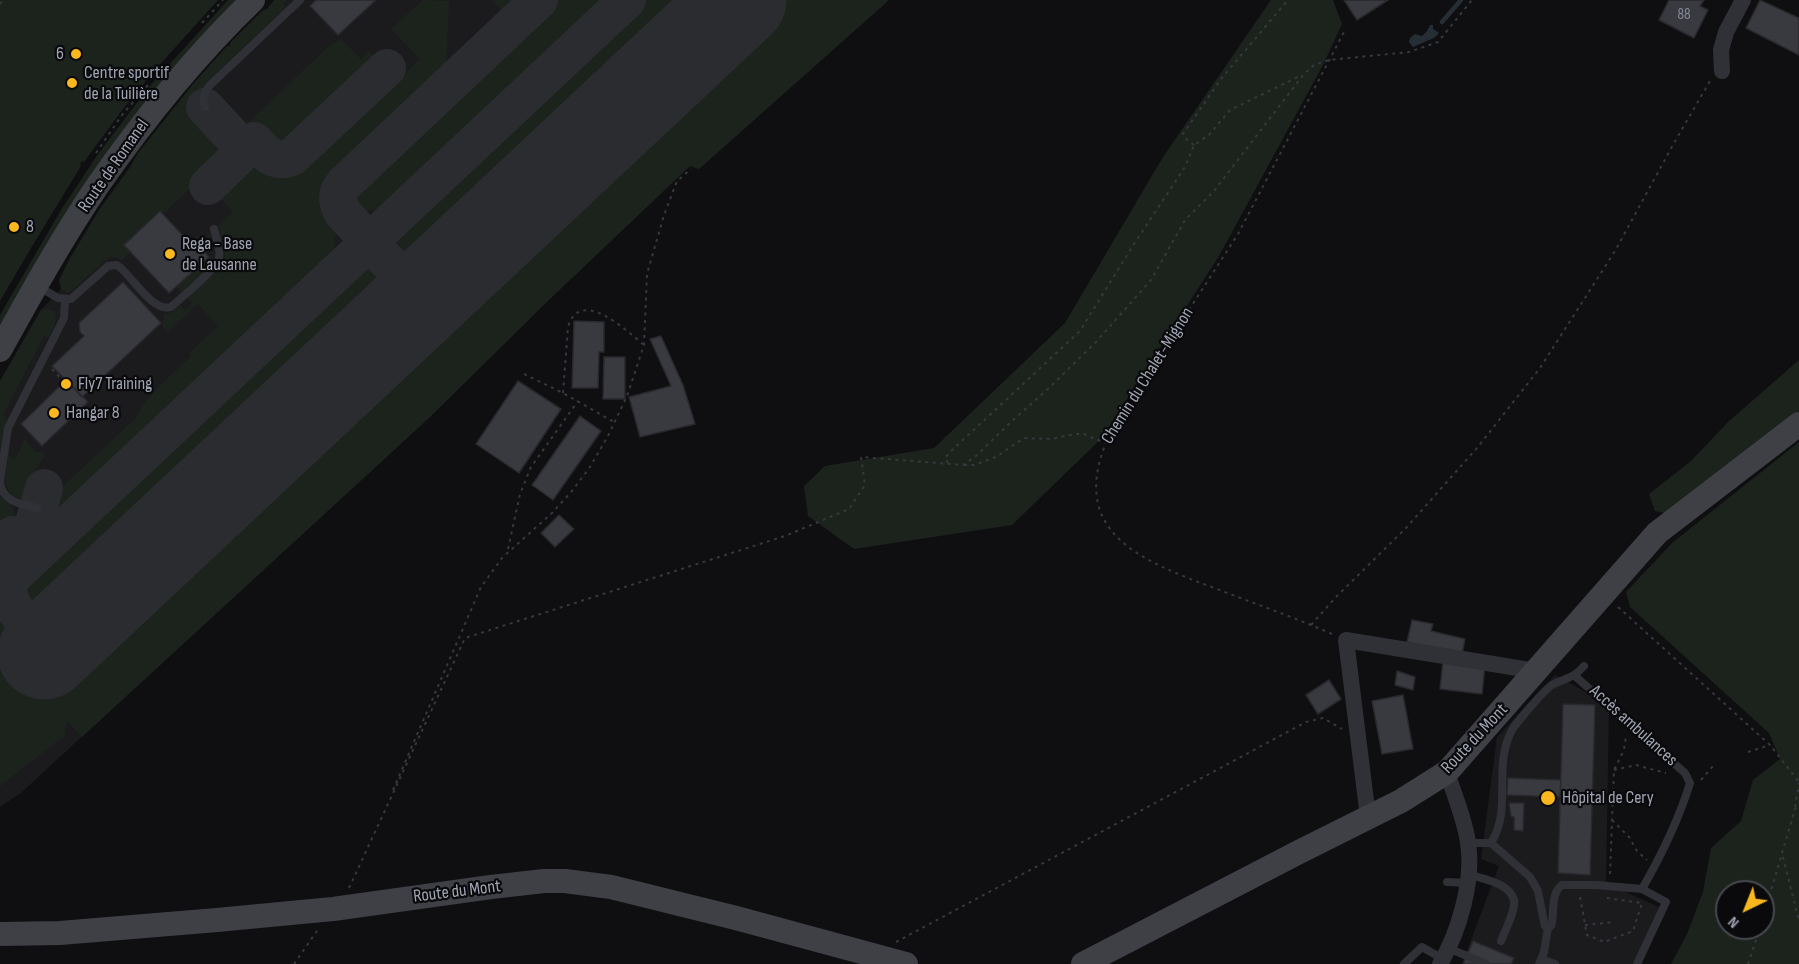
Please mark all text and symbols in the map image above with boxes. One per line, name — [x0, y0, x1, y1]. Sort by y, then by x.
house number: 88 — [1677, 6, 1691, 24]
place label: 6 — [56, 43, 64, 65]
marker: 6 — [69, 47, 83, 61]
place label: Centre sportif de la Tuilière — [84, 62, 169, 104]
marker: Centre sportif de la Tuilière — [65, 76, 79, 90]
street label: Route de Romanel — [74, 115, 154, 217]
place label: 8 — [26, 216, 34, 238]
marker: 8 — [7, 220, 21, 234]
place label: Rega - Base de Lausanne — [182, 233, 257, 276]
marker: Rega - Base de Lausanne — [163, 247, 177, 261]
street label: Chemin du Chalet-Mignon — [1097, 304, 1199, 448]
place label: Fly7 Training — [78, 373, 152, 395]
marker: Fly7 Training — [59, 377, 73, 391]
place label: Hangar 8 — [66, 402, 120, 424]
marker: Hangar 8 — [47, 406, 61, 420]
street label: Accès ambulances — [1585, 681, 1681, 771]
street label: Route du Mont — [1437, 699, 1513, 779]
place label: Hôpital de Cery — [1562, 787, 1654, 809]
marker: Hôpital de Cery — [1539, 789, 1557, 807]
street label: Route du Mont — [412, 876, 502, 908]
north arrow — [1715, 880, 1775, 940]
text: N — [1724, 912, 1743, 932]

